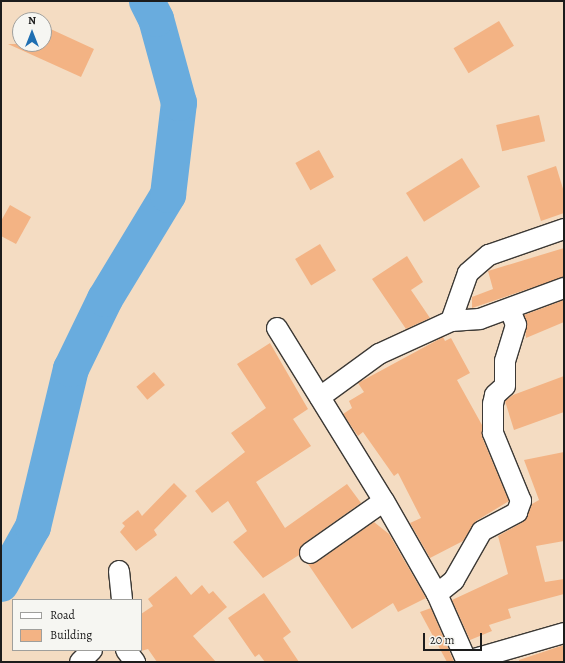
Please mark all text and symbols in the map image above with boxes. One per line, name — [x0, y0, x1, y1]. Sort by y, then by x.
north arrow — [12, 12, 52, 52]
text: N — [28, 13, 36, 28]
legend — [12, 599, 142, 651]
text: Road — [50, 607, 75, 623]
scale bar — [425, 625, 484, 651]
text: Building — [50, 627, 92, 643]
text: 20 m — [430, 632, 454, 648]

